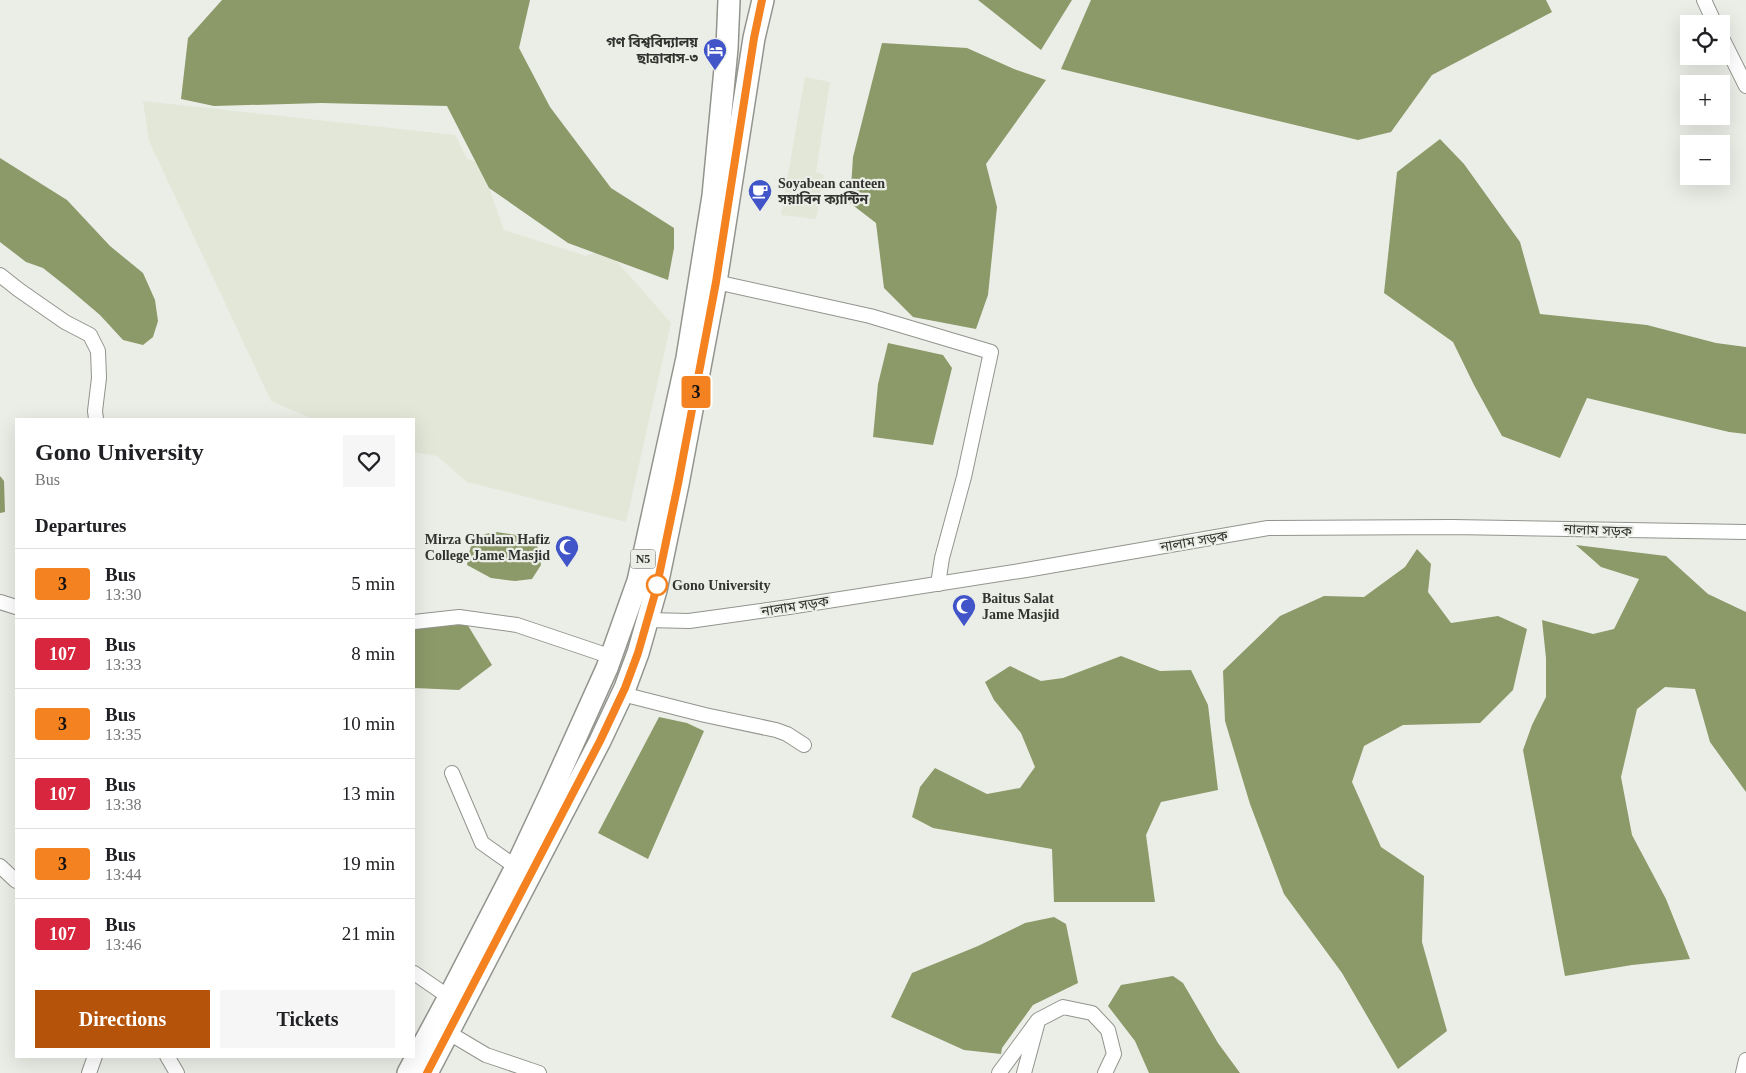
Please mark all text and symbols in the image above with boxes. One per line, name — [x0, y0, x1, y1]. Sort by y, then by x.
map controls — [1680, 15, 1730, 185]
button: locate — [1680, 15, 1730, 65]
place label: গণ বিশ্ববিদ্যালয় ছাত্রাবাস-৩ — [606, 34, 698, 66]
hotel icon: গণ বিশ্ববিদ্যালয় ছাত্রাবাস-৩ — [702, 37, 728, 71]
button: + — [1680, 75, 1730, 125]
button: − — [1680, 135, 1730, 185]
place label: Soyabean canteen সয়াবিন ক্যান্টিন — [777, 176, 885, 207]
cafe icon: Soyabean canteen সয়াবিন ক্যান্টিন — [747, 178, 773, 212]
line badge: 3 — [680, 376, 712, 408]
text: 3 — [692, 382, 701, 402]
button: heart — [343, 435, 395, 487]
text: Gono University — [35, 439, 204, 465]
text: Bus — [35, 471, 60, 488]
text: Departures — [35, 515, 126, 536]
street label: নালাম সড়ক — [1563, 522, 1633, 539]
street label: নালাম সড়ক — [1158, 528, 1230, 555]
place label: Mirza Ghulam Hafiz College Jame Masjid — [425, 532, 550, 563]
mosque icon: Mirza Ghulam Hafiz College Jame Masjid — [554, 534, 580, 568]
road number: N5 — [630, 550, 656, 568]
text: Bus — [105, 564, 136, 585]
text: 5 min — [351, 573, 395, 594]
text: 3 — [58, 574, 67, 594]
marker: Gono University — [646, 574, 668, 596]
place label: Gono University — [672, 578, 770, 593]
text: 13:30 — [105, 586, 141, 603]
place label: Baitus Salat Jame Masjid — [982, 591, 1060, 622]
mosque icon: Baitus Salat Jame Masjid — [951, 593, 977, 627]
street label: নালাম সড়ক — [759, 594, 831, 619]
text: Bus — [105, 634, 136, 655]
text: 8 min — [351, 643, 395, 664]
text: 107 — [49, 644, 76, 664]
text: 13:33 — [105, 656, 141, 673]
text: Bus — [105, 704, 136, 725]
text: 10 min — [342, 713, 395, 734]
text: 3 — [58, 714, 67, 734]
text: 13:35 — [105, 726, 141, 743]
text: Bus — [105, 774, 136, 795]
text: 13 min — [342, 783, 395, 804]
text: 107 — [49, 784, 76, 804]
text: 13:38 — [105, 796, 141, 813]
text: Bus — [105, 844, 136, 865]
text: 19 min — [342, 853, 395, 874]
text: 3 — [58, 854, 67, 874]
text: 13:44 — [105, 866, 141, 883]
text: Bus — [105, 914, 136, 935]
text: 21 min — [342, 923, 395, 944]
text: 107 — [49, 924, 76, 944]
text: 13:46 — [105, 936, 141, 953]
button: Directions — [35, 990, 210, 1048]
button: Tickets — [220, 990, 395, 1048]

